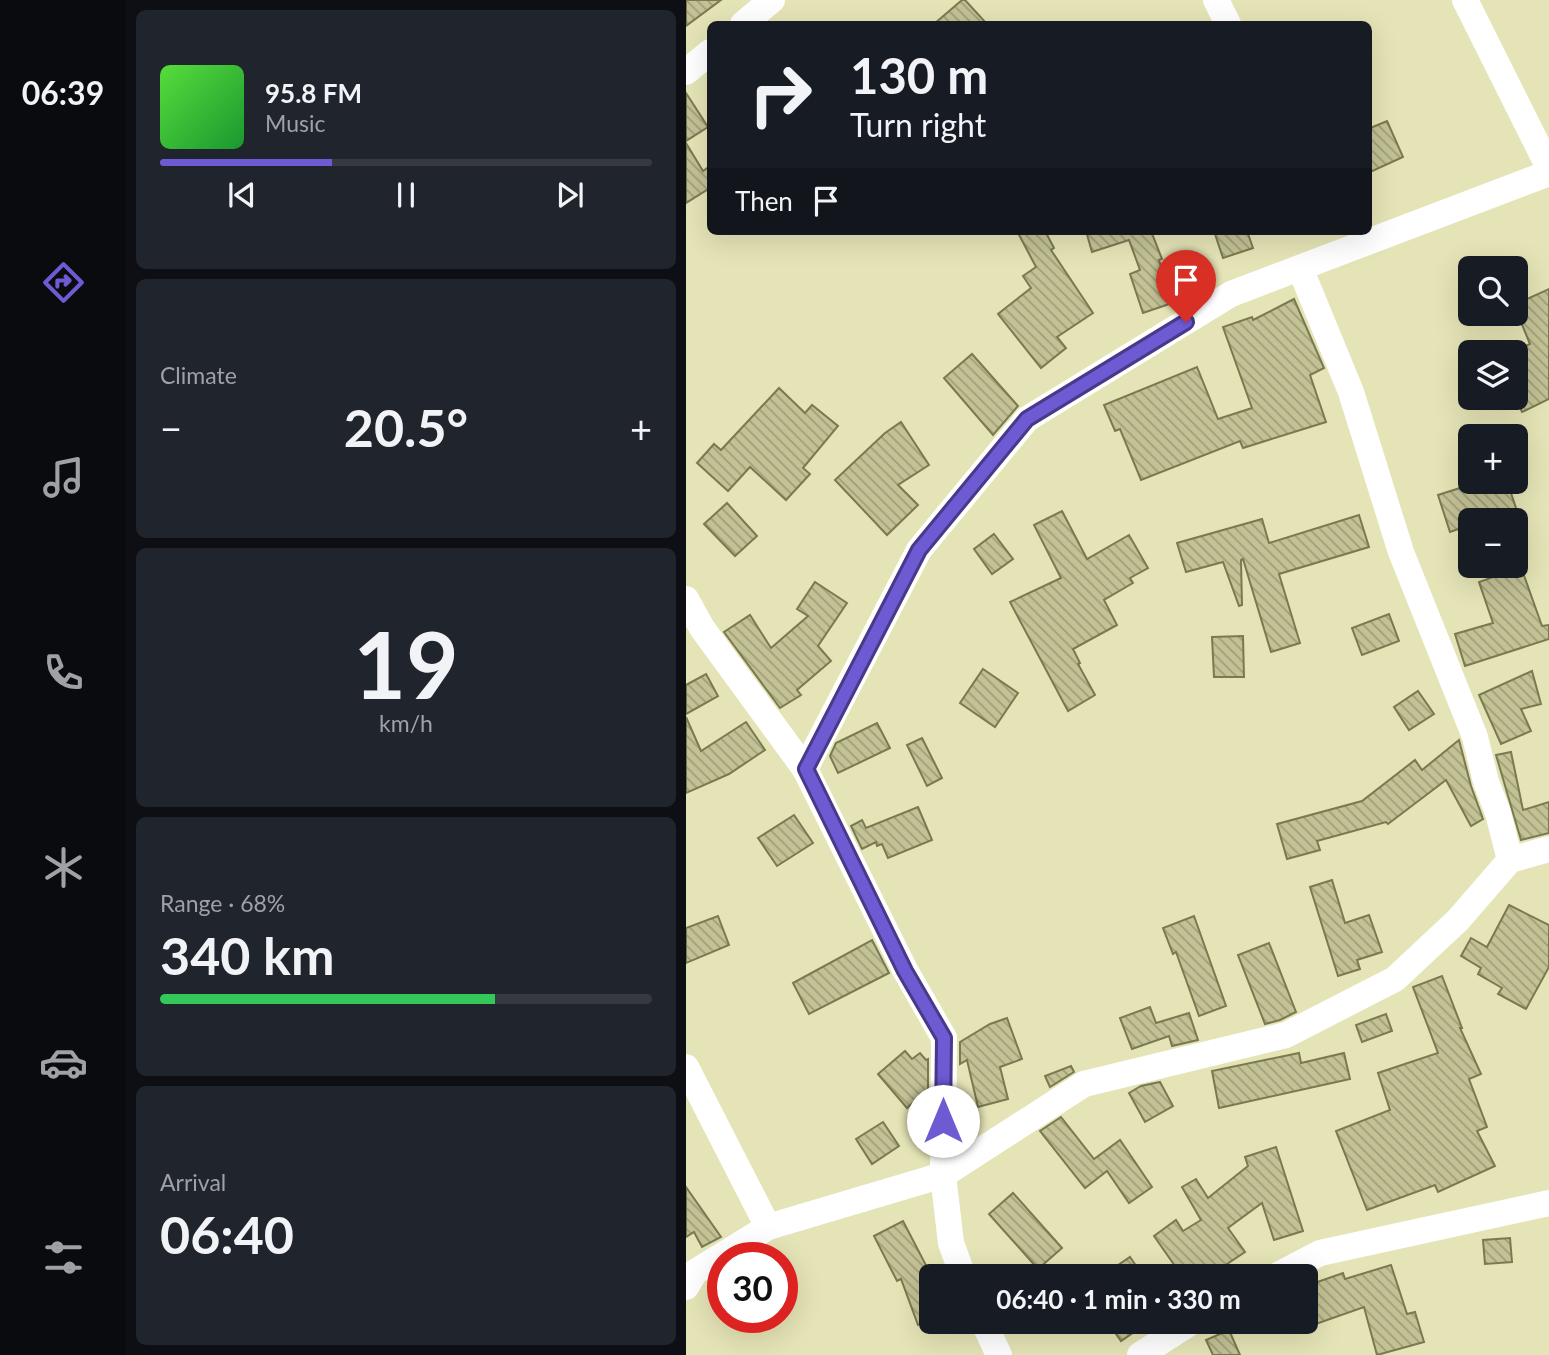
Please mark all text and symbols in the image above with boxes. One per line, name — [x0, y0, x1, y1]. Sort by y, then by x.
text: 130 m — [850, 46, 988, 104]
icon: right — [735, 49, 826, 140]
text: 06:39 — [22, 73, 104, 112]
text: 95.8 FM — [265, 77, 362, 109]
text: Turn right — [850, 105, 986, 144]
text: Music — [265, 109, 325, 137]
icon: previous — [223, 176, 261, 214]
icon: pause — [387, 176, 425, 214]
icon: next — [551, 176, 589, 214]
icon: arrive — [807, 182, 845, 220]
text: Then — [735, 185, 793, 217]
pin — [1156, 250, 1216, 322]
map controls — [1458, 256, 1528, 578]
button: search — [1458, 256, 1528, 326]
icon: directions — [39, 258, 88, 307]
icon: arrive — [1167, 261, 1205, 299]
button: layers — [1458, 340, 1528, 410]
text: Climate — [160, 361, 237, 389]
text: 20.5° — [344, 396, 468, 458]
text: − — [160, 405, 182, 451]
text: + — [630, 405, 652, 451]
button: + — [1458, 424, 1528, 494]
icon: music — [39, 453, 88, 502]
button: − — [1458, 508, 1528, 578]
text: 19 — [353, 609, 459, 718]
icon: phone — [39, 648, 88, 697]
text: km/h — [379, 709, 433, 737]
icon: climate — [39, 843, 88, 892]
text: Range · 68% — [160, 889, 285, 917]
text: 340 km — [160, 924, 334, 986]
icon: car — [39, 1038, 88, 1087]
position arrow — [906, 1084, 980, 1158]
text: Arrival — [160, 1168, 226, 1196]
text: 06:40 — [160, 1203, 294, 1265]
icon: filters — [39, 1233, 88, 1282]
speed limit sign: 30 — [707, 1242, 798, 1333]
text: 06:40 · 1 min · 330 m — [996, 1283, 1241, 1315]

